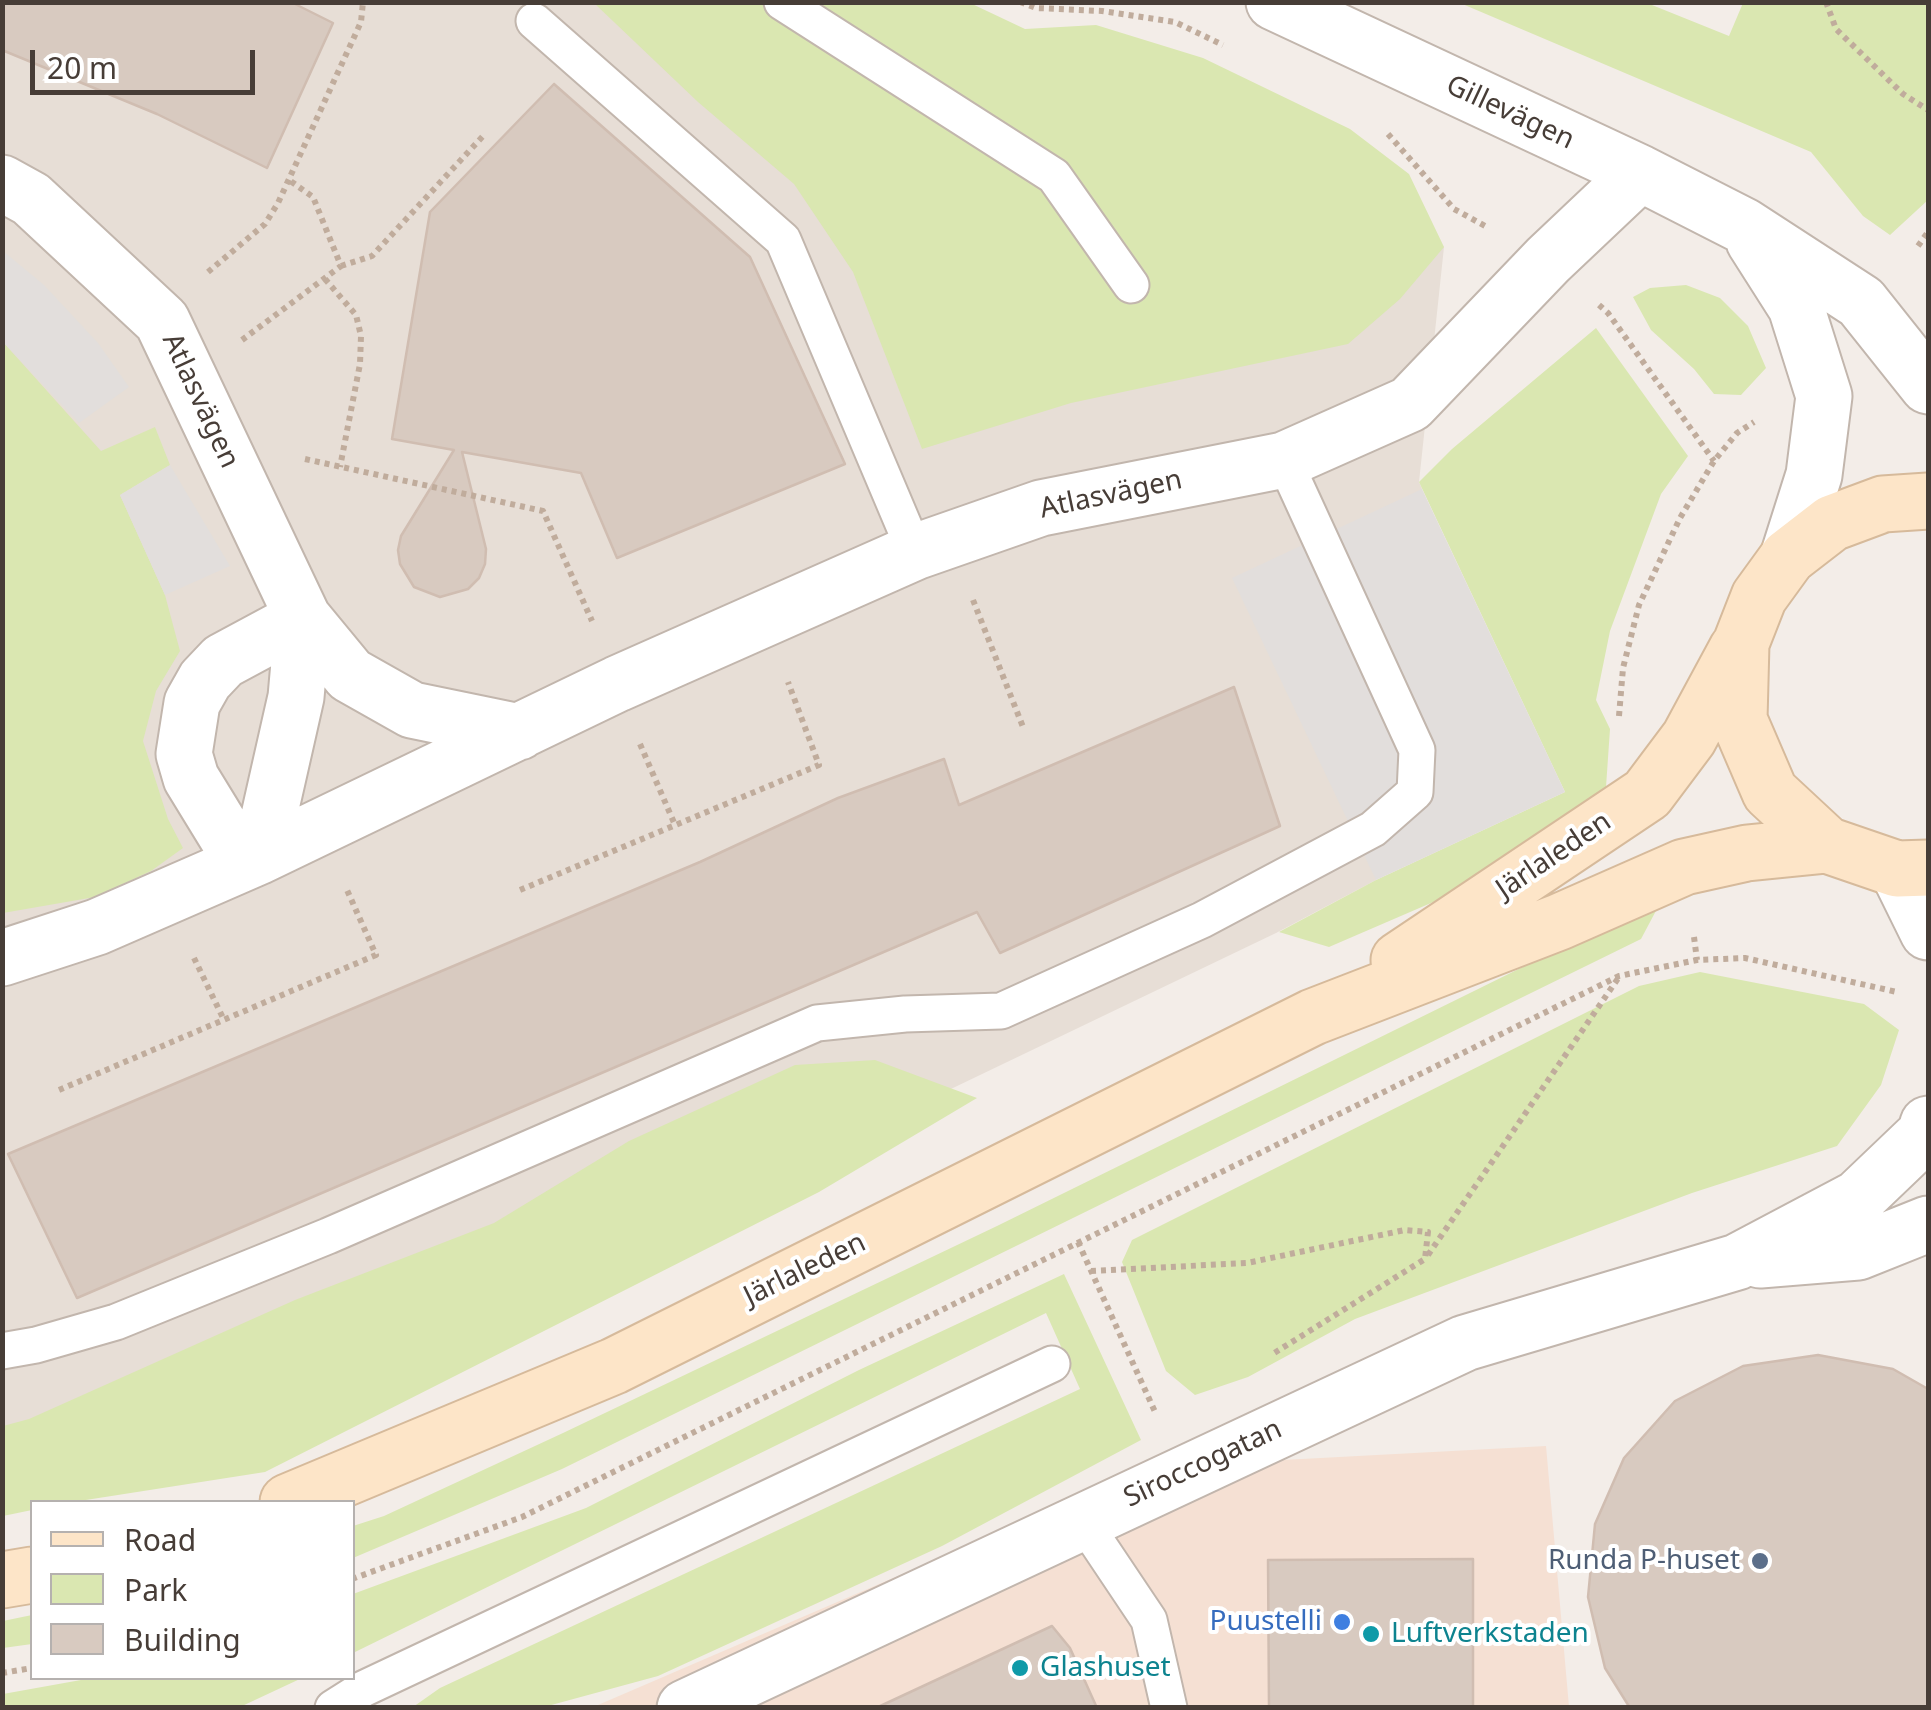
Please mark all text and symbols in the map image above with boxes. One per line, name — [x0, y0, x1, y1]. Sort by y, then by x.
scale bar — [35, 30, 260, 92]
text: 20 m — [47, 47, 117, 88]
street label: Gillevägen — [1441, 69, 1579, 157]
street label: Atlasvägen — [154, 328, 246, 474]
street label: Atlasvägen — [1037, 464, 1185, 526]
street label: Järlaleden — [1490, 805, 1618, 907]
street label: Järlaleden — [739, 1226, 871, 1314]
street label: Siroccogatan — [1119, 1413, 1287, 1515]
legend — [30, 1500, 355, 1680]
text: Road — [124, 1519, 196, 1560]
place label: Runda P-huset — [1548, 1544, 1740, 1578]
marker: Runda P-huset — [1749, 1550, 1771, 1572]
text: Park — [124, 1569, 187, 1610]
place label: Puustelli — [1209, 1605, 1322, 1639]
marker: Puustelli — [1331, 1611, 1353, 1633]
place label: Luftverkstaden — [1391, 1617, 1589, 1651]
text: Building — [124, 1619, 241, 1660]
marker: Luftverkstaden — [1360, 1623, 1382, 1645]
place label: Glashuset — [1040, 1651, 1171, 1685]
marker: Glashuset — [1009, 1657, 1031, 1679]

